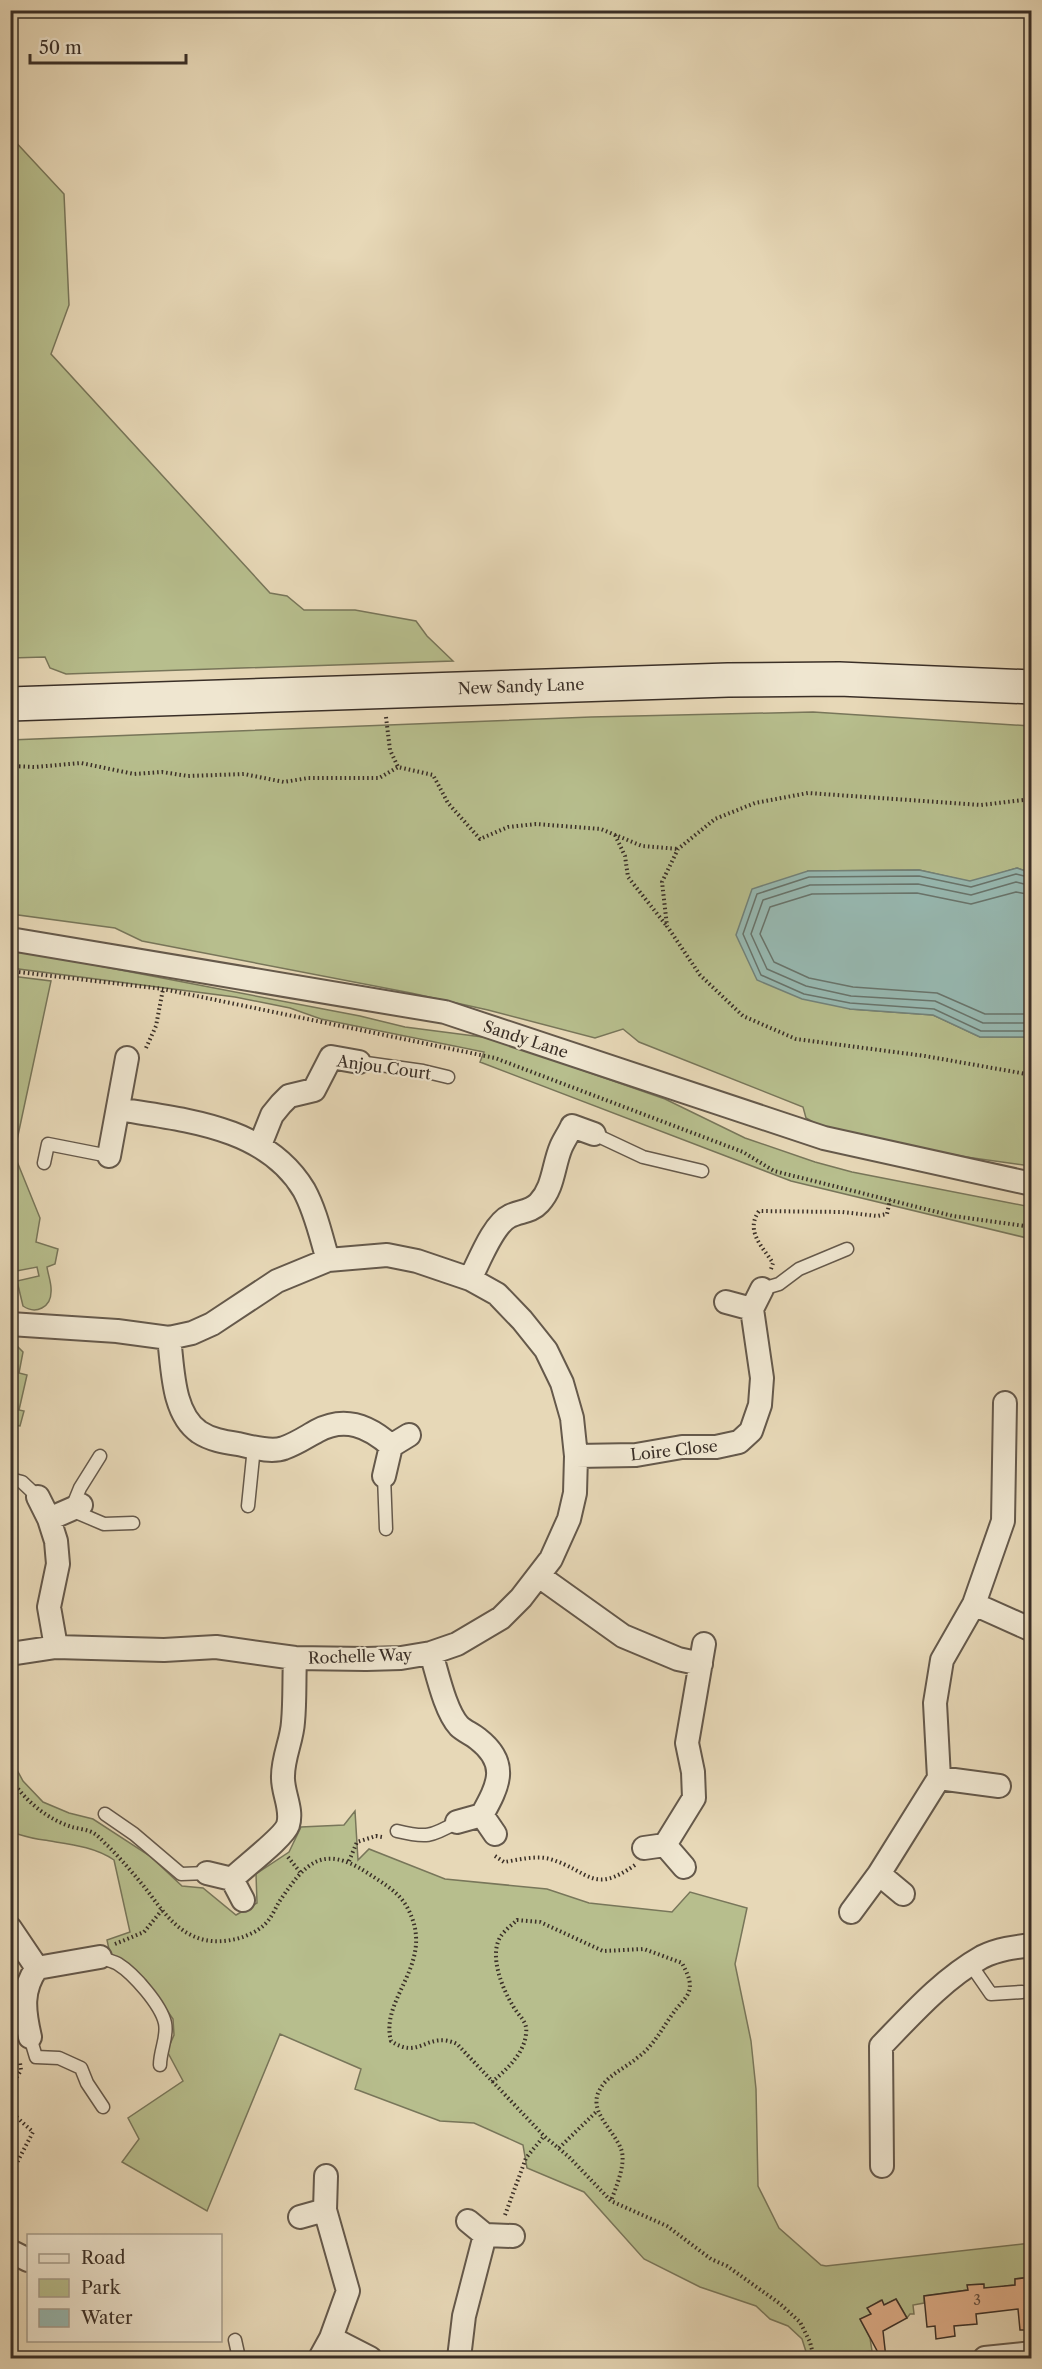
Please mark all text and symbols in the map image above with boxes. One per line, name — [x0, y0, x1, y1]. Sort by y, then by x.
scale bar — [30, 27, 186, 65]
text: 50 m — [39, 37, 82, 59]
street label: New Sandy Lane — [457, 674, 585, 698]
street label: Sandy Lane — [481, 1016, 571, 1062]
street label: Anjou Court — [335, 1050, 433, 1084]
street label: Loire Close — [629, 1435, 719, 1465]
street label: Rochelle Way — [308, 1644, 413, 1668]
legend — [27, 2234, 222, 2342]
text: Road — [81, 2247, 126, 2269]
text: Park — [81, 2277, 122, 2299]
house number: 3 — [973, 2291, 981, 2309]
text: Water — [80, 2307, 133, 2329]

